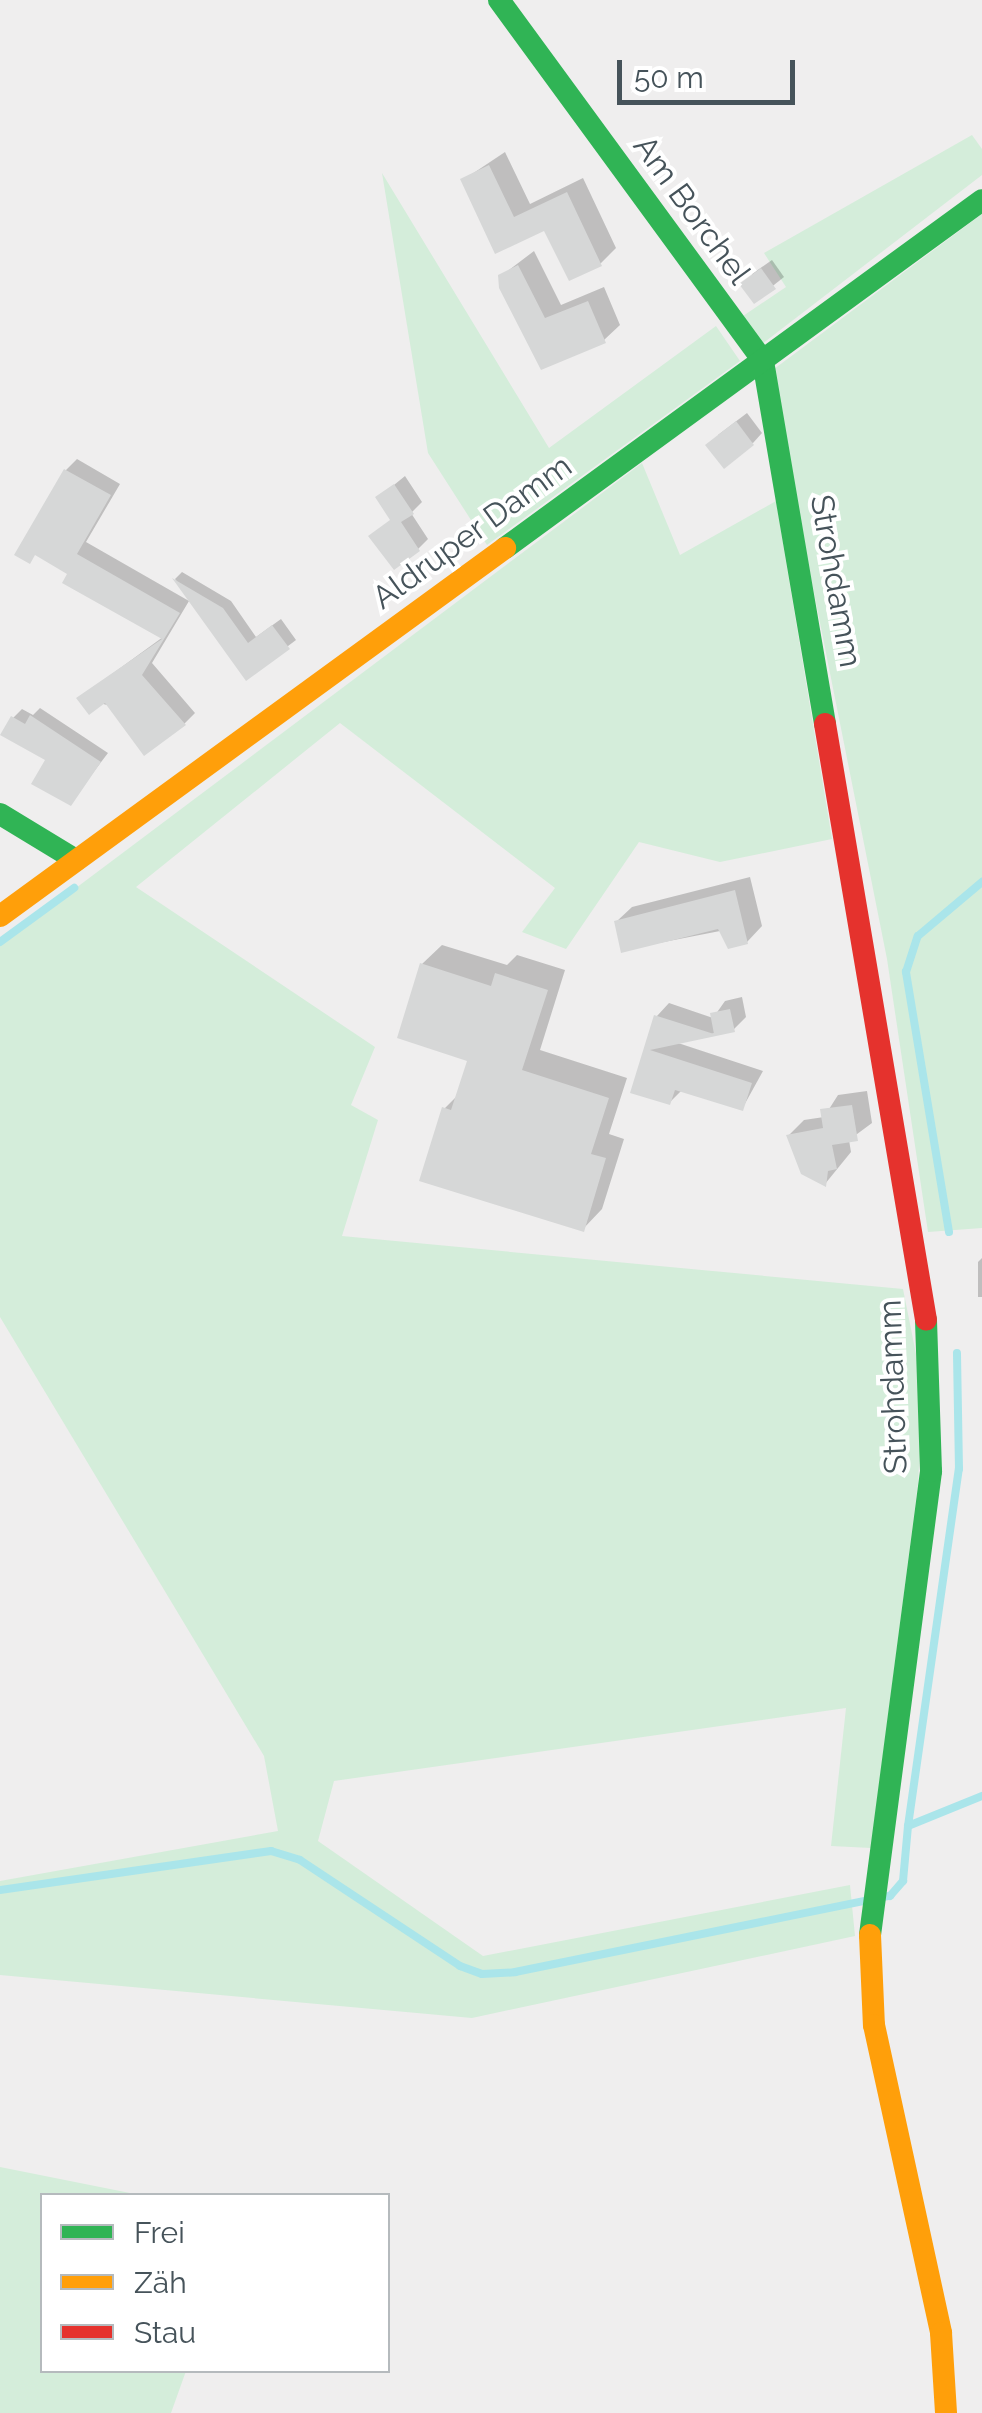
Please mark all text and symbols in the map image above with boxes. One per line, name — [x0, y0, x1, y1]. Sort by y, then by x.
scale bar — [622, 40, 800, 102]
text: 50 m — [634, 60, 704, 95]
street label: Am Borchel — [625, 128, 759, 292]
street label: Aldruper Damm — [365, 447, 579, 617]
street label: Strohdamm — [802, 492, 870, 670]
street label: Strohdamm — [871, 1299, 915, 1475]
legend — [40, 2193, 390, 2373]
text: Frei — [134, 2215, 185, 2250]
text: Zäh — [134, 2265, 187, 2300]
text: Stau — [134, 2315, 196, 2350]

